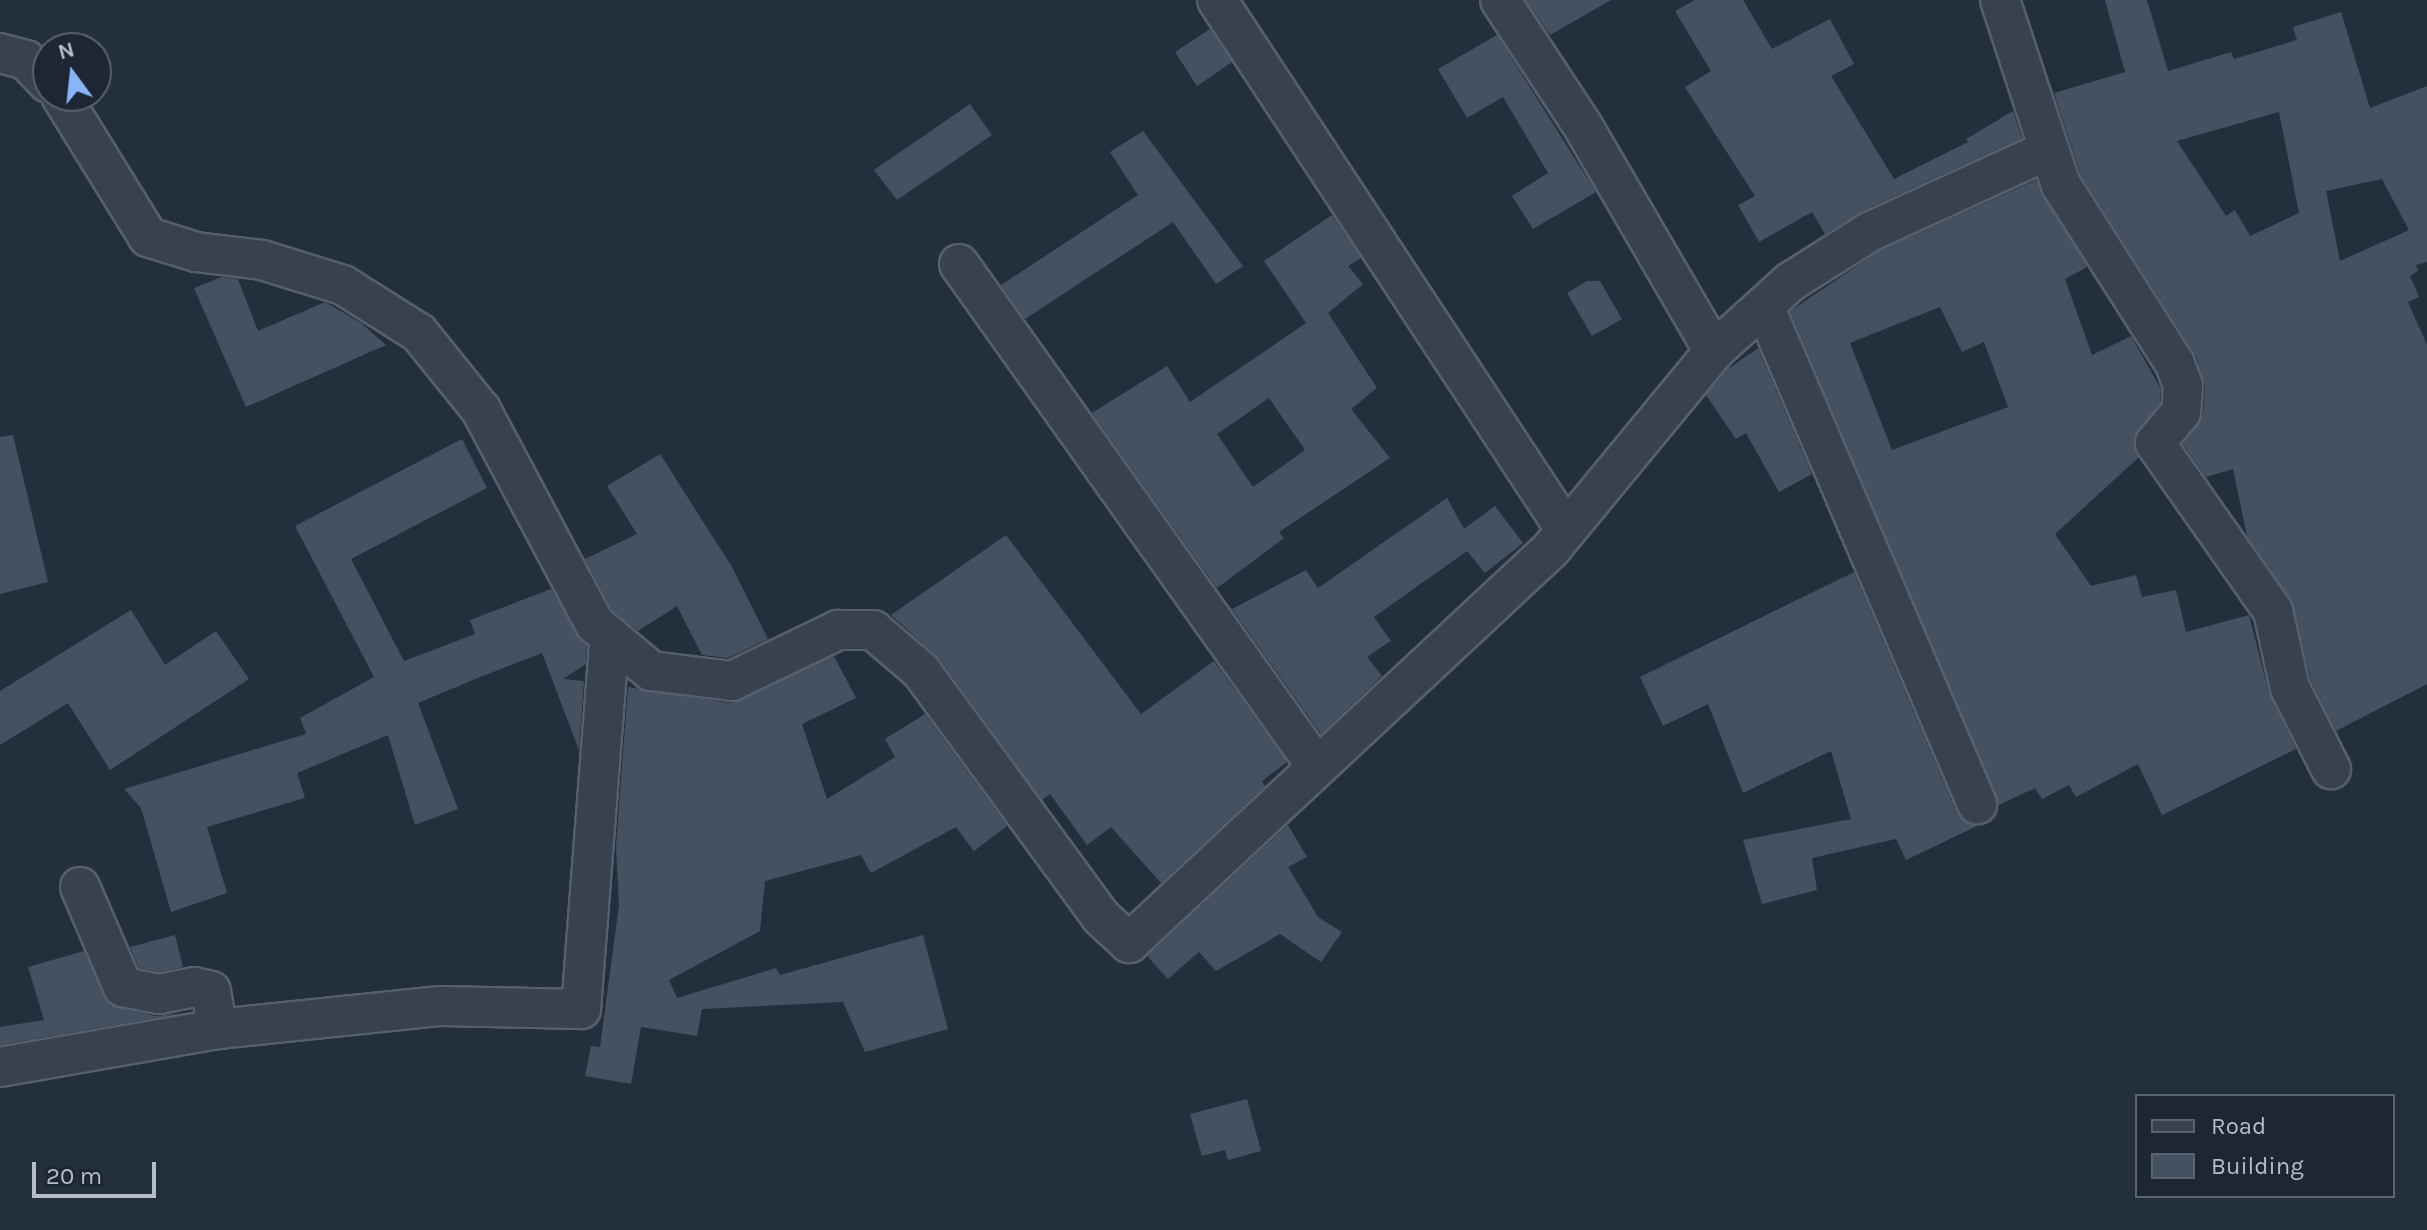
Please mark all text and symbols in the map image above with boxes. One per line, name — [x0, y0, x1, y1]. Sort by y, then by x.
north arrow — [32, 32, 112, 112]
text: N — [55, 36, 77, 65]
legend — [2135, 1094, 2395, 1198]
text: Road — [2211, 1112, 2266, 1140]
scale bar — [36, 1146, 160, 1196]
text: Building — [2211, 1152, 2304, 1180]
text: 20 m — [46, 1162, 102, 1190]

